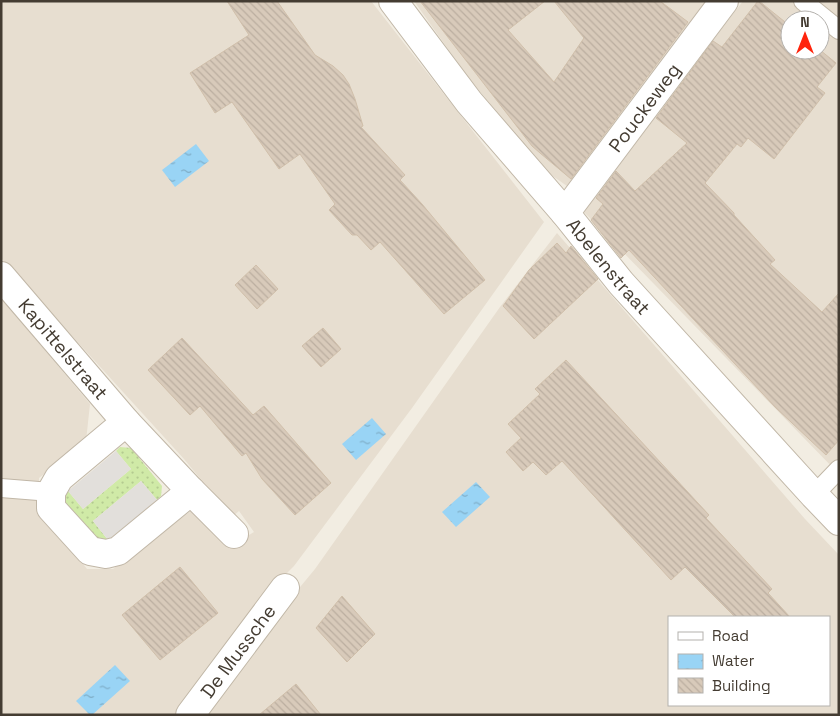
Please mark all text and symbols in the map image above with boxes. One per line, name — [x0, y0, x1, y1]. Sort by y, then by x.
north arrow — [780, 10, 830, 60]
text: N — [800, 13, 810, 31]
street label: Pouckeweg — [603, 58, 686, 157]
street label: Abelenstraat — [561, 213, 656, 320]
street label: Kapittelstraat — [13, 293, 114, 405]
street label: De Mussche — [195, 599, 281, 703]
legend — [668, 616, 830, 706]
text: Road — [712, 626, 749, 645]
text: Water — [712, 651, 755, 670]
text: Building — [712, 676, 771, 695]

